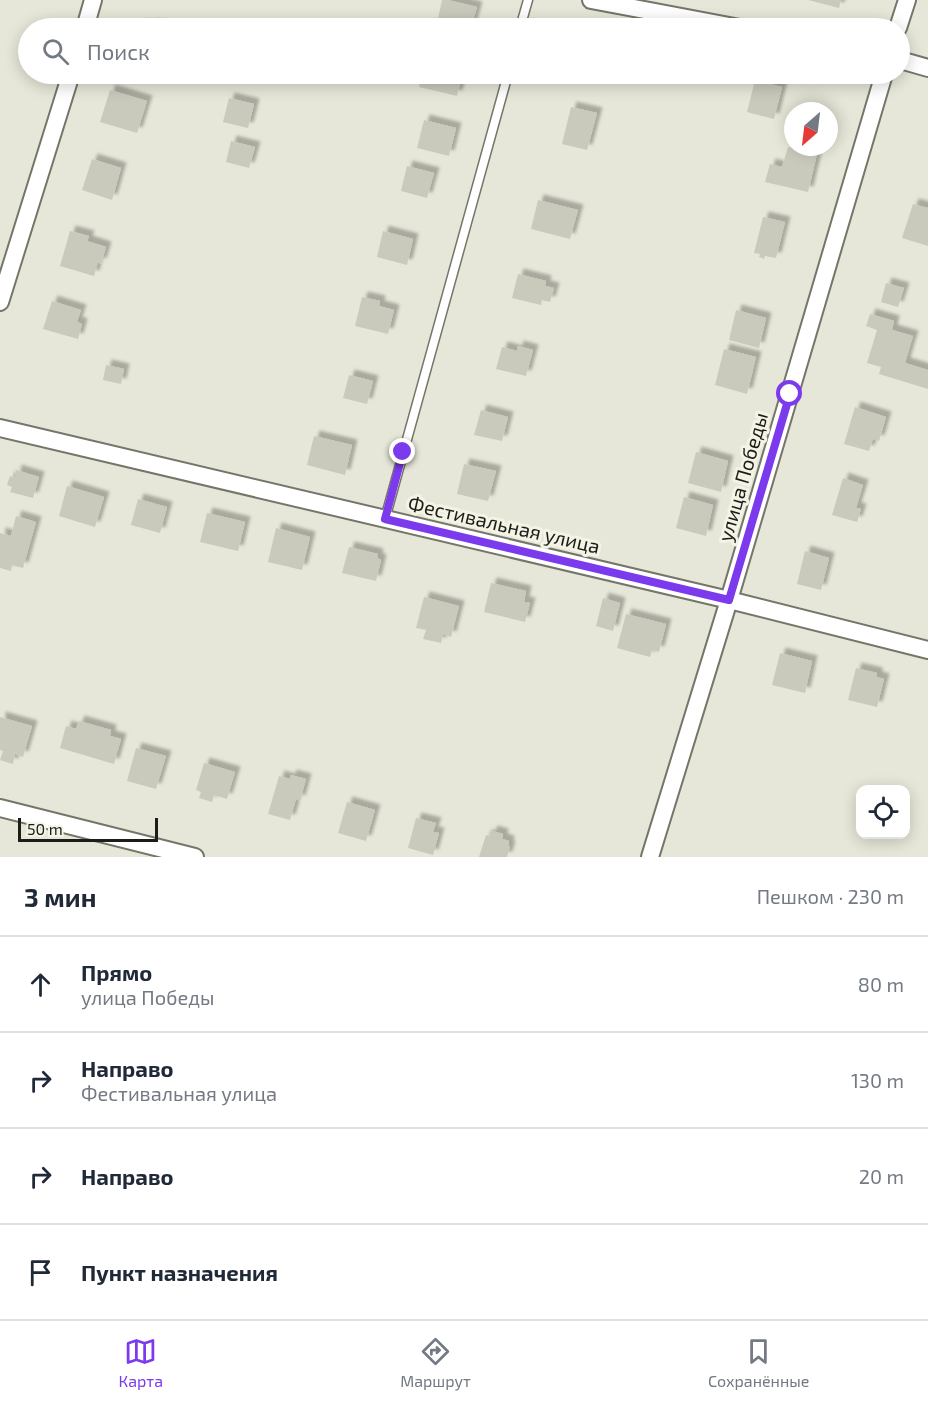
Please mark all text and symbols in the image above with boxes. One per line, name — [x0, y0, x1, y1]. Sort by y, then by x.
search box — [18, 18, 910, 84]
icon: search — [39, 35, 72, 68]
text: Поиск — [87, 38, 150, 64]
north arrow — [784, 102, 838, 156]
route start — [776, 380, 802, 406]
street label: улица Победы — [712, 409, 773, 544]
route end — [389, 438, 415, 464]
street label: Фестивальная улица — [406, 490, 602, 559]
map controls — [856, 785, 910, 839]
button: locate — [856, 785, 910, 839]
scale bar — [18, 815, 158, 842]
text: 50 m — [27, 819, 63, 838]
text: 3 мин — [24, 881, 96, 912]
text: Пешком · 230 m — [757, 884, 904, 908]
text: Прямо — [81, 959, 152, 985]
icon: ahead — [24, 968, 57, 1001]
text: 80 m — [858, 972, 904, 996]
text: улица Победы — [81, 985, 214, 1009]
text: Направо — [81, 1055, 174, 1081]
icon: right — [24, 1064, 57, 1097]
text: 130 m — [851, 1068, 904, 1092]
text: Фестивальная улица — [81, 1081, 277, 1105]
icon: right — [24, 1160, 57, 1193]
text: Направо — [81, 1163, 174, 1189]
text: 20 m — [859, 1164, 904, 1188]
icon: arrive — [24, 1256, 57, 1289]
text: Пункт назначения — [81, 1259, 278, 1285]
tab: Карта — [119, 1335, 163, 1390]
tab: Маршрут — [400, 1335, 471, 1390]
tab: Сохранённые — [708, 1335, 809, 1390]

